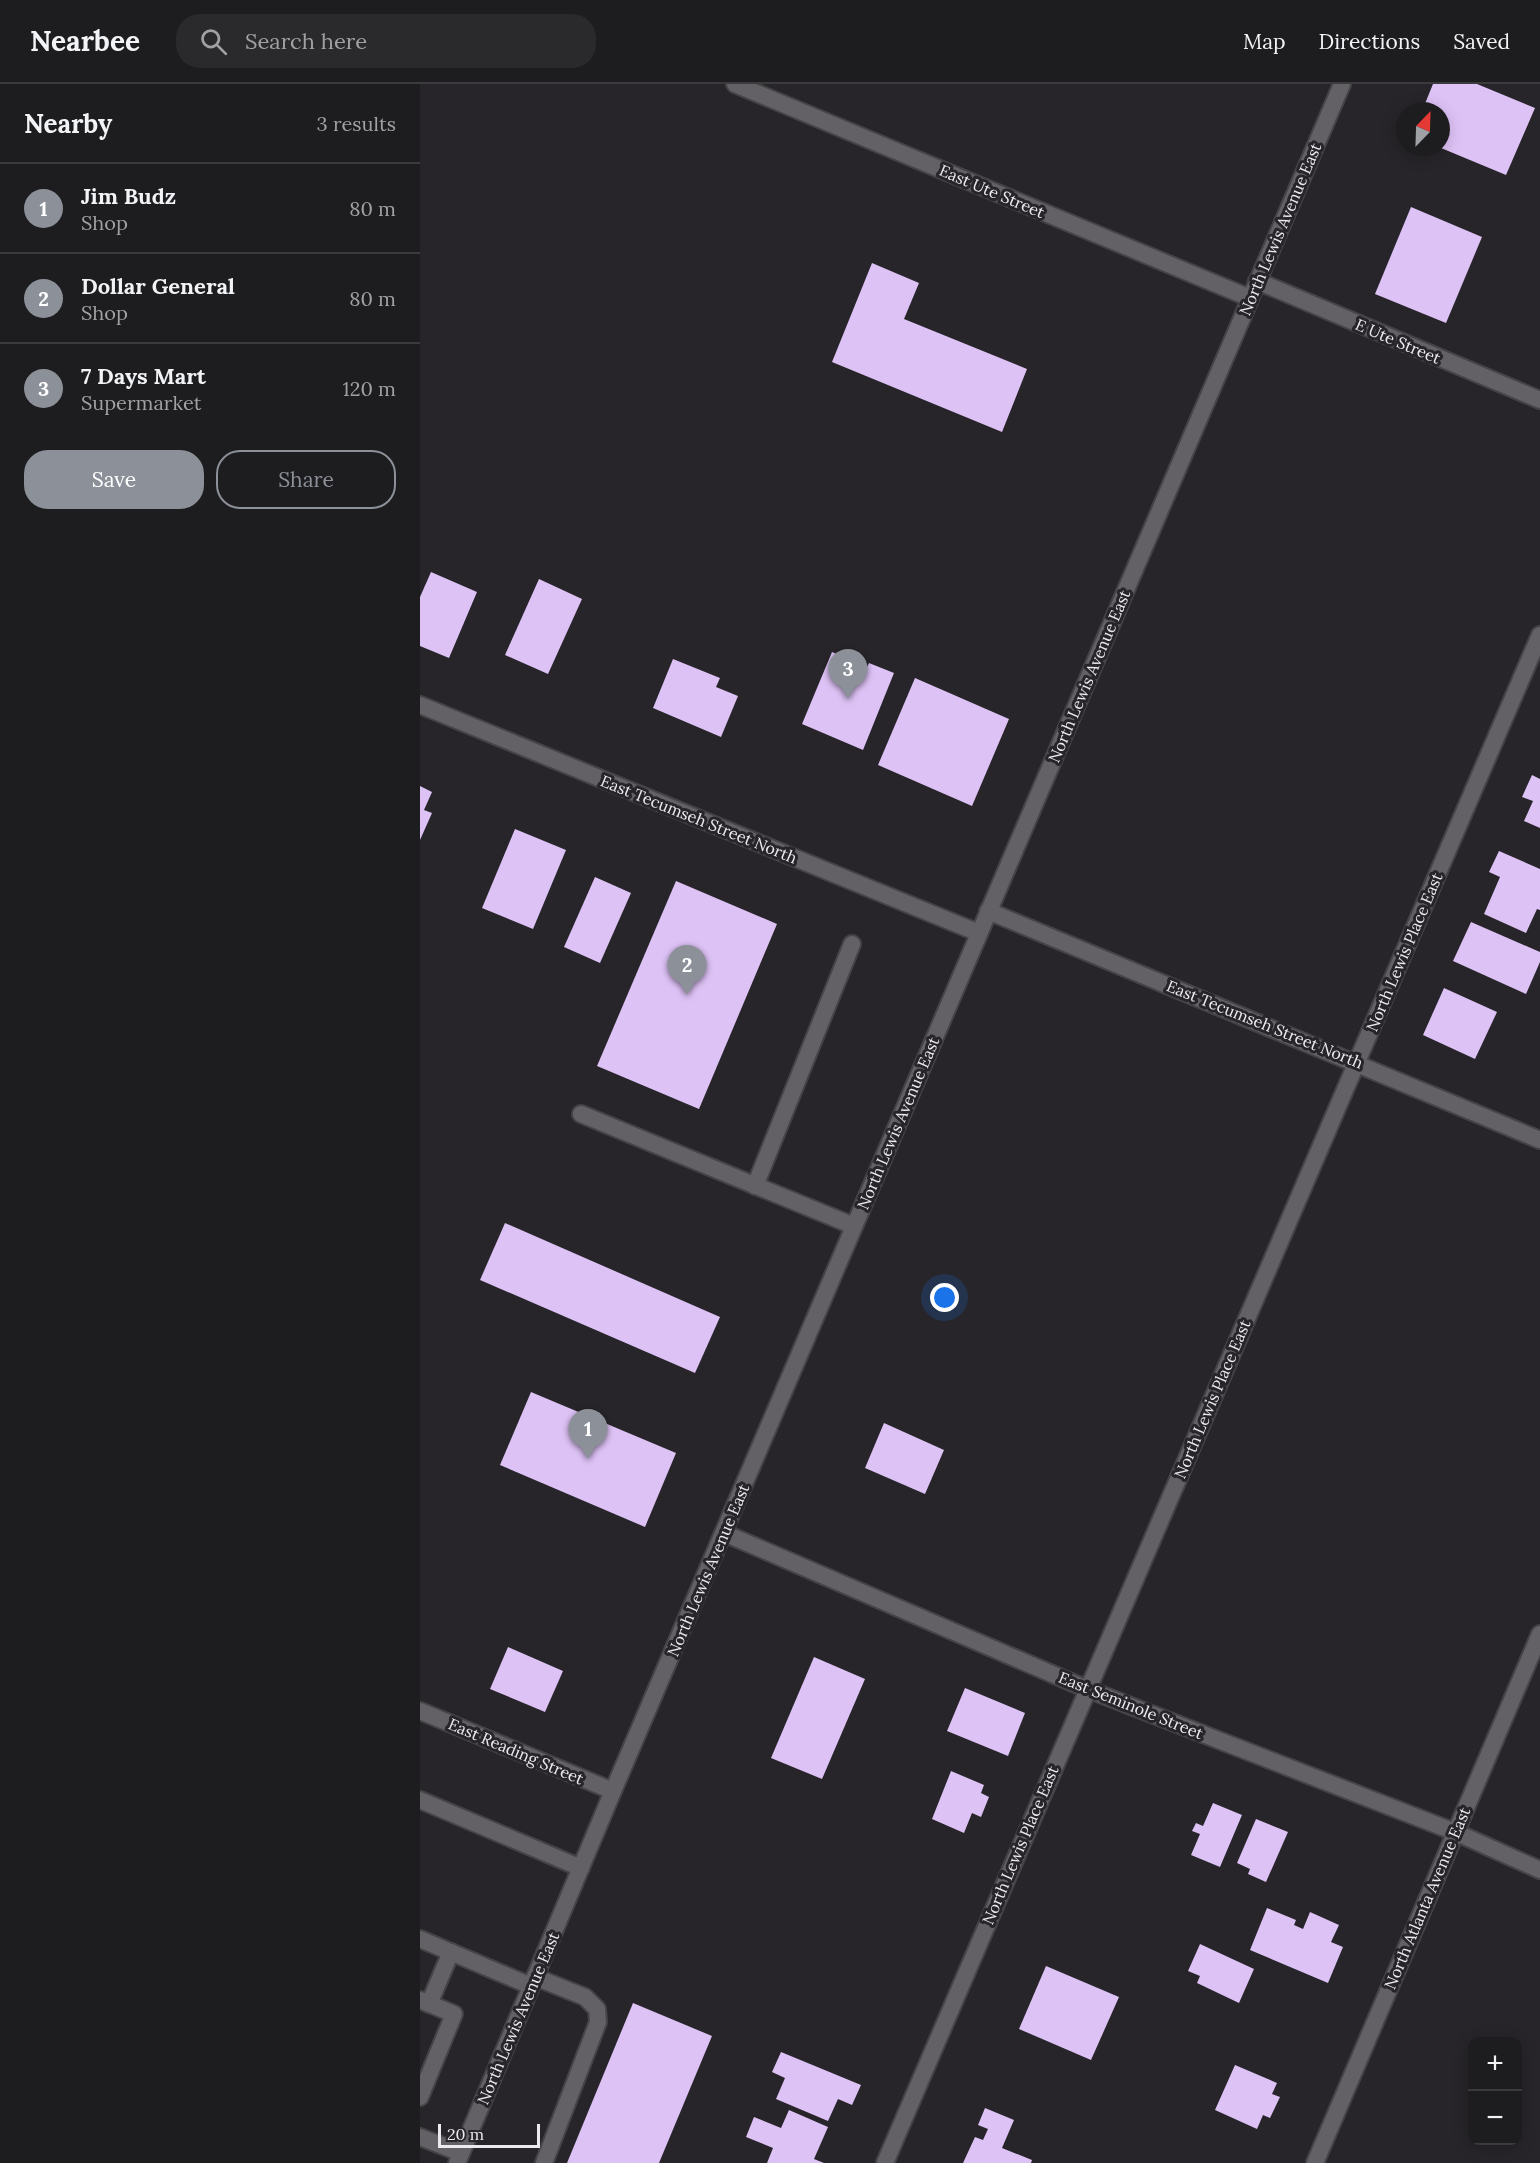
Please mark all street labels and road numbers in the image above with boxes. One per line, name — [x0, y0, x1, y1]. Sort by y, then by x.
street label: North Lewis Avenue East — [1235, 139, 1326, 318]
street label: East Ute Street — [936, 160, 1048, 222]
street label: E Ute Street — [1352, 314, 1444, 368]
street label: North Lewis Avenue East — [1044, 586, 1135, 765]
street label: East Tecumseh Street North — [598, 770, 801, 868]
street label: North Lewis Place East — [1361, 869, 1447, 1034]
street label: East Tecumseh Street North — [1164, 975, 1367, 1073]
street label: North Lewis Avenue East — [853, 1033, 944, 1212]
street label: North Lewis Place East — [1169, 1316, 1255, 1481]
street label: North Lewis Avenue East — [663, 1480, 754, 1659]
street label: East Seminole Street — [1056, 1667, 1207, 1743]
street label: East Reading Street — [445, 1713, 587, 1789]
street label: North Lewis Place East — [977, 1762, 1063, 1927]
street label: North Atlanta Avenue East — [1380, 1803, 1475, 1992]
street label: North Lewis Avenue East — [473, 1928, 564, 2107]

